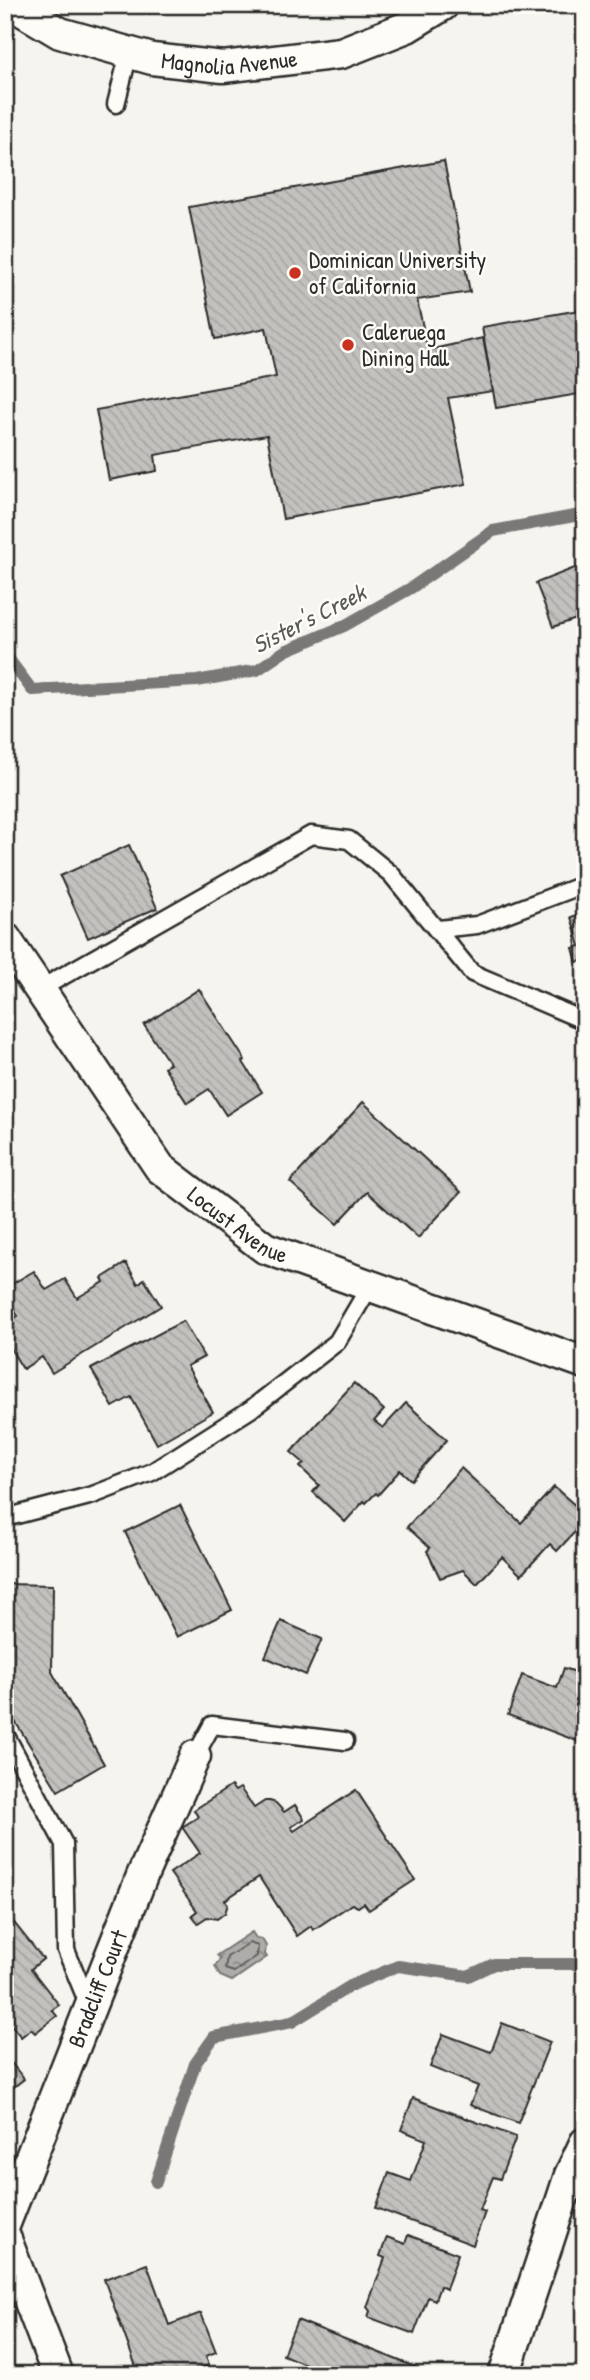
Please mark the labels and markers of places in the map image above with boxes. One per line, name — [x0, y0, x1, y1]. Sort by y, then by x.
place label: Dominican University of California — [309, 244, 486, 301]
marker: Dominican University of California — [287, 265, 303, 281]
place label: Caleruega Dining Hall — [362, 316, 450, 373]
marker: Caleruega Dining Hall — [340, 337, 356, 353]

